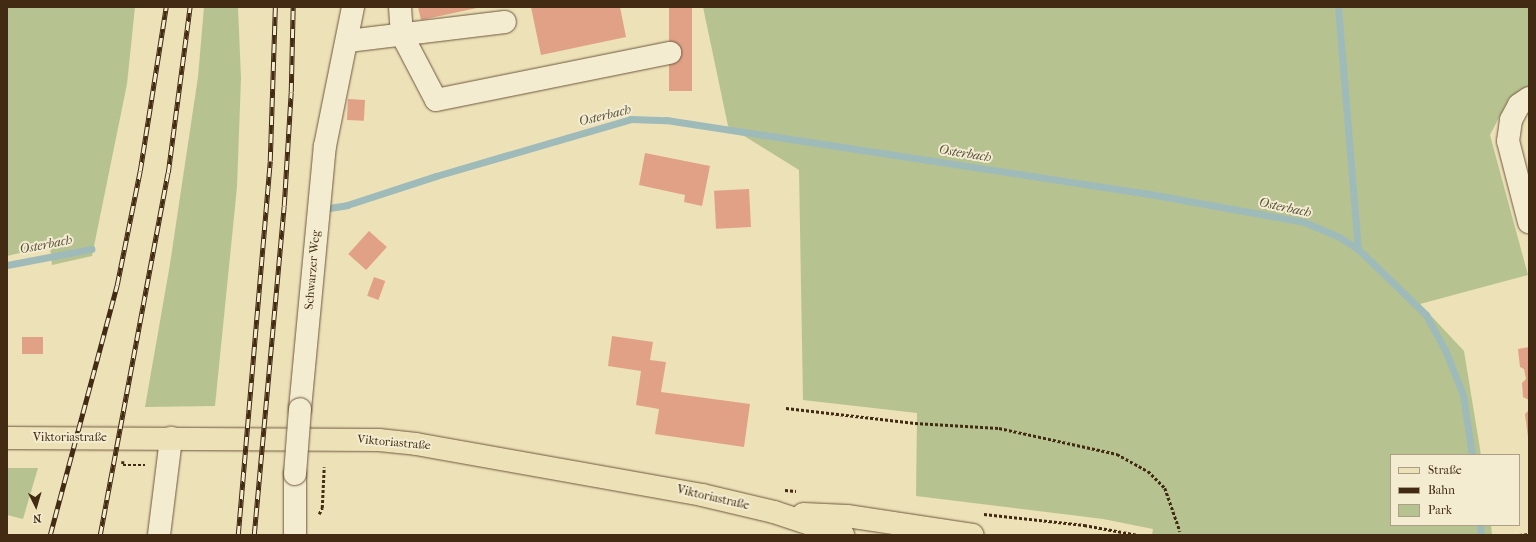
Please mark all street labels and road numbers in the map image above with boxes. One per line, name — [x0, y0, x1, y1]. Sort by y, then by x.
street label: Schwarzer Weg — [302, 230, 324, 310]
street label: Viktoriastraße — [33, 431, 107, 445]
street label: Viktoriastraße — [357, 433, 431, 453]
street label: Viktoriastraße — [675, 483, 751, 513]

